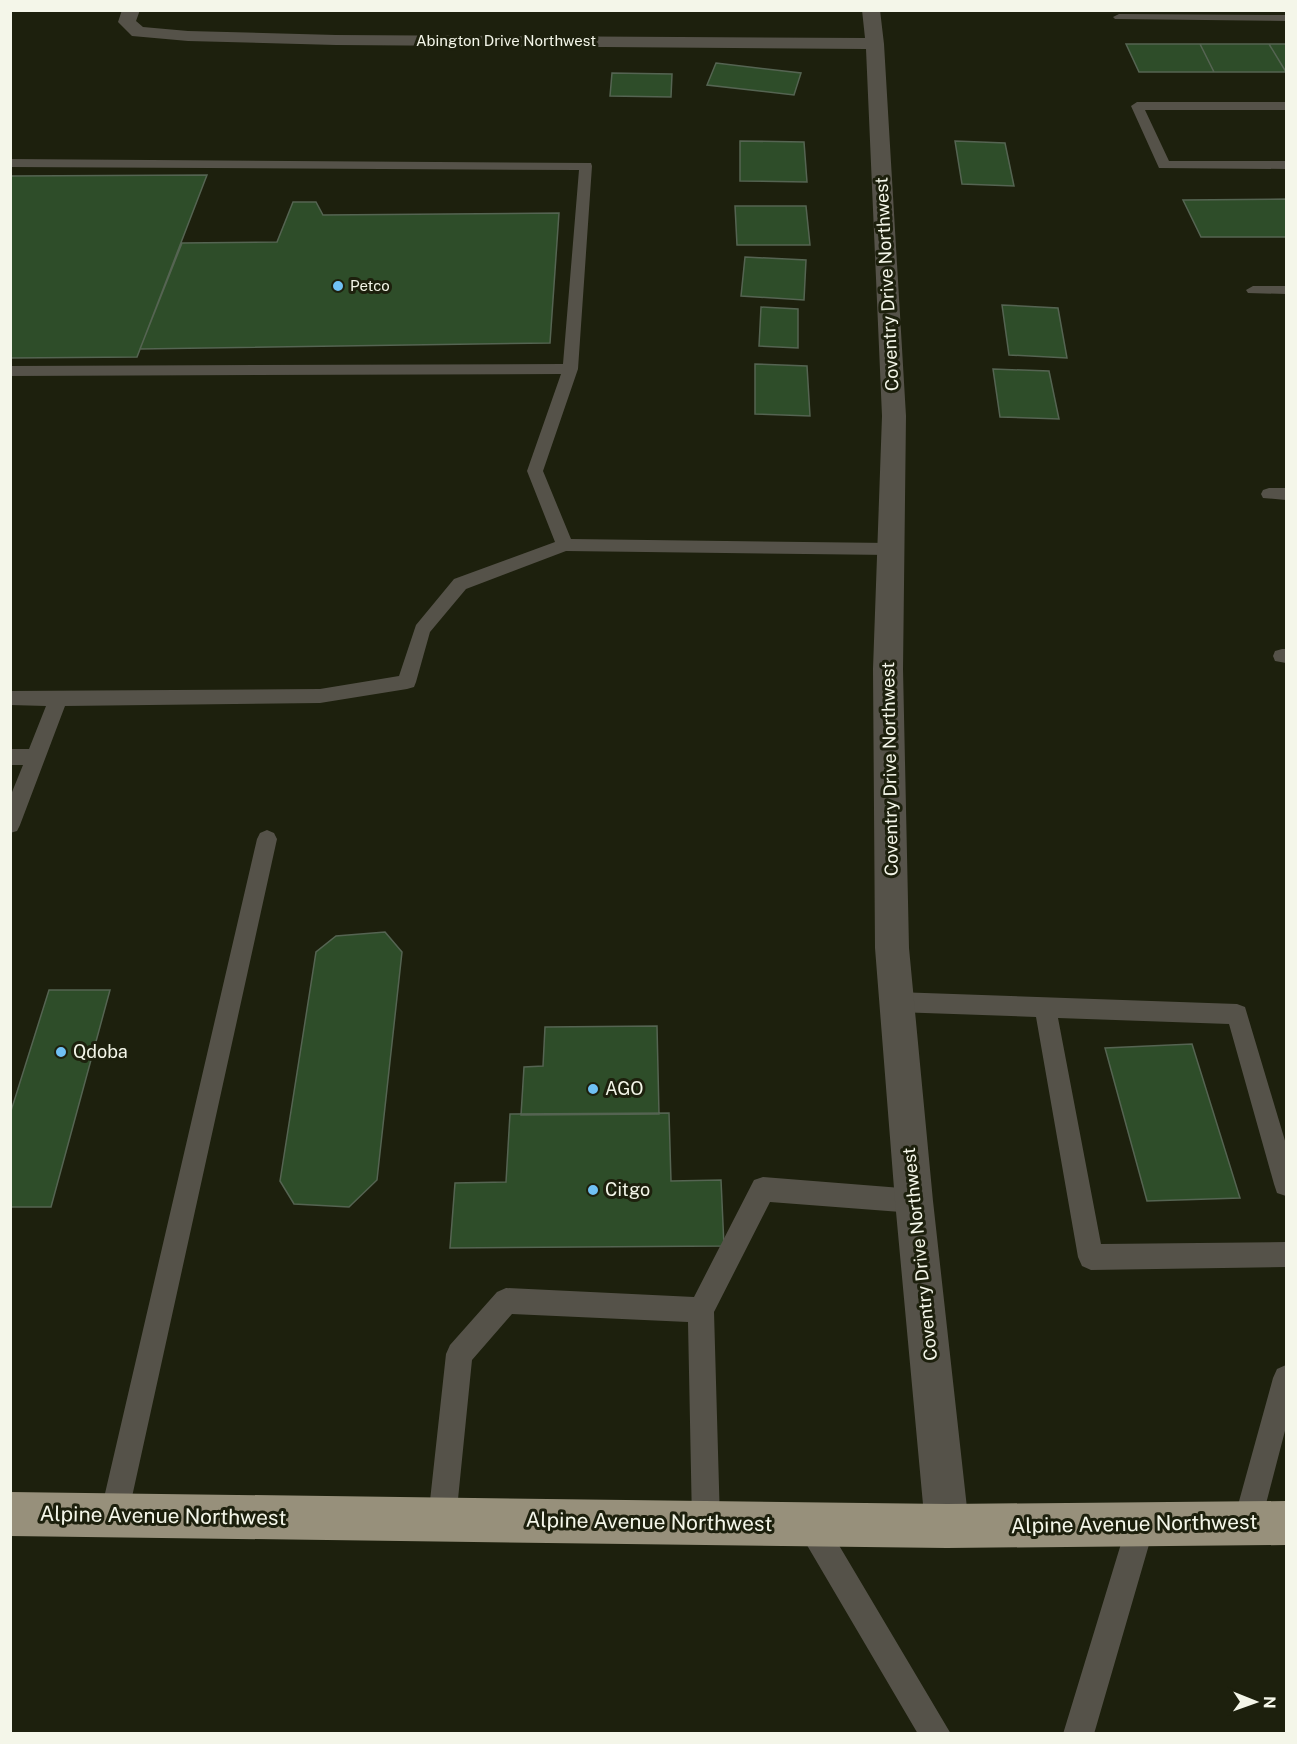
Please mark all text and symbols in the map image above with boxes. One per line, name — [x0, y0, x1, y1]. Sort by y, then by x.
street label: Abington Drive Northwest — [416, 32, 596, 49]
street label: Coventry Drive Northwest — [870, 176, 903, 392]
place label: Petco — [350, 277, 390, 294]
marker: Petco — [331, 279, 345, 293]
street label: Coventry Drive Northwest — [877, 662, 902, 876]
place label: Qdoba — [73, 1041, 128, 1062]
marker: Qdoba — [54, 1045, 68, 1059]
place label: AGO — [605, 1078, 644, 1099]
marker: AGO — [586, 1082, 600, 1096]
street label: Coventry Drive Northwest — [898, 1146, 941, 1362]
place label: Citgo — [605, 1179, 650, 1200]
marker: Citgo — [586, 1183, 600, 1197]
street label: Alpine Avenue Northwest — [39, 1501, 287, 1530]
street label: Alpine Avenue Northwest — [525, 1507, 773, 1536]
street label: Alpine Avenue Northwest — [1010, 1509, 1258, 1538]
north arrow — [1225, 1672, 1285, 1732]
text: N — [1260, 1696, 1279, 1709]

